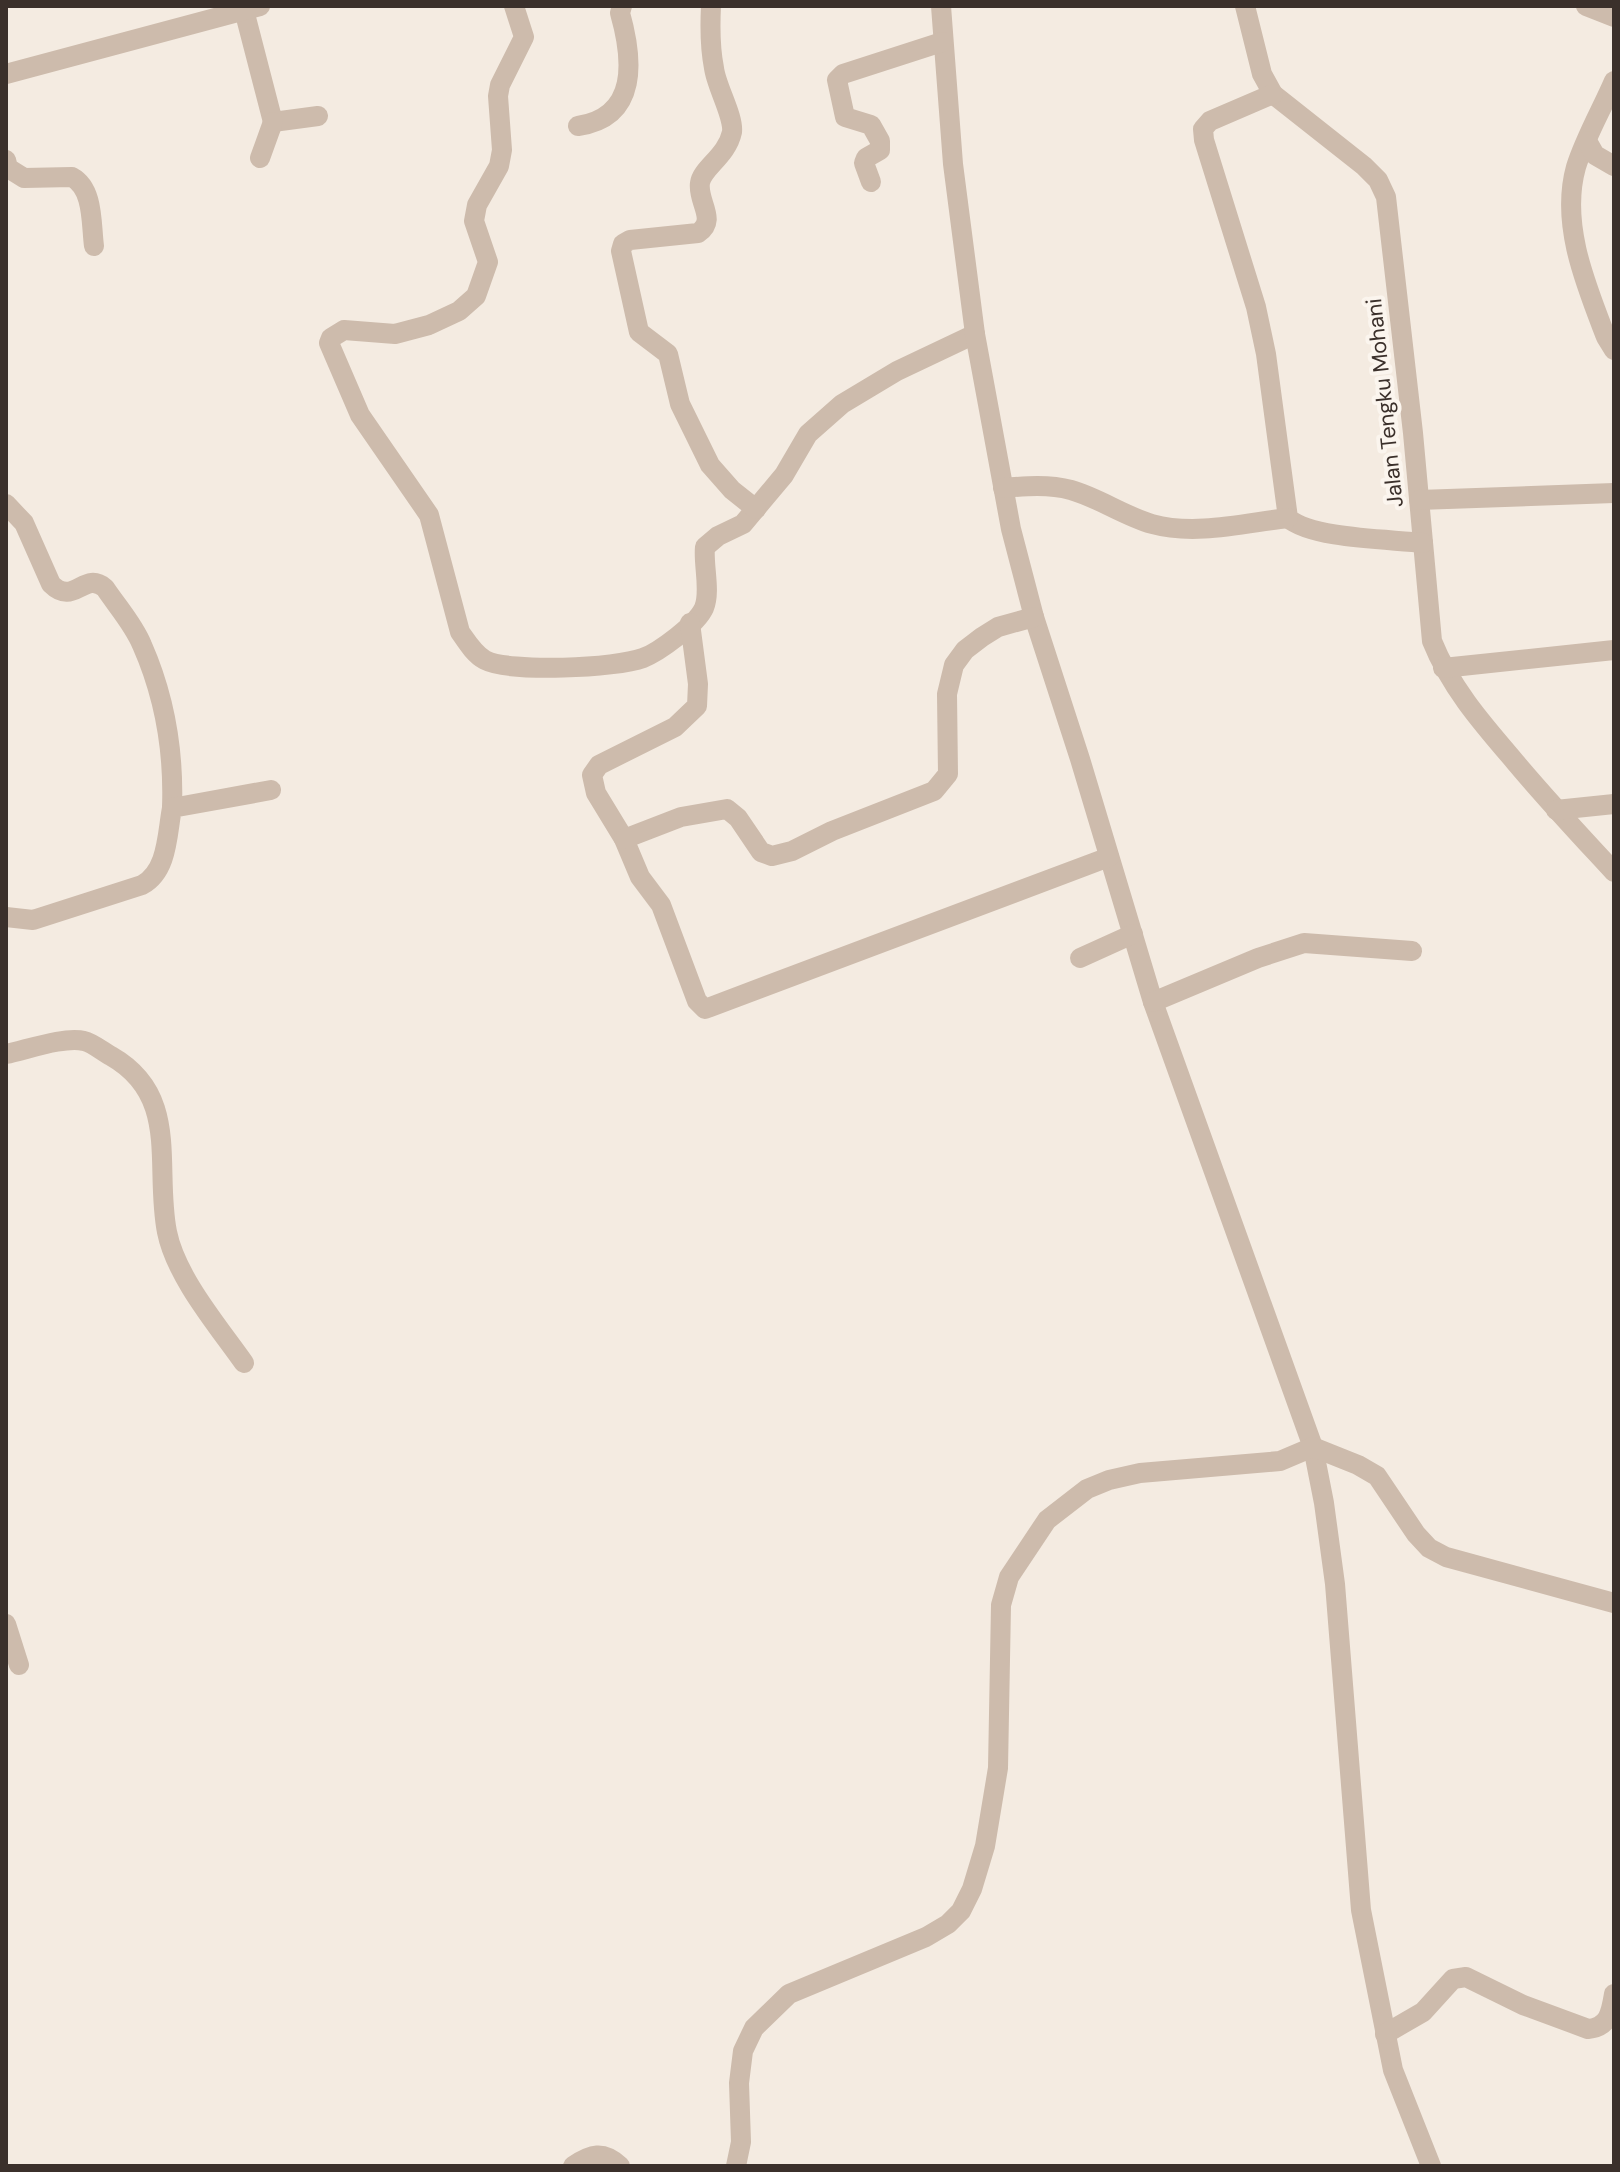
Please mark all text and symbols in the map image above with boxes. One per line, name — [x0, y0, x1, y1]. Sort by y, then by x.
street label: Jalan Tengku Mohani — [1359, 297, 1410, 509]

